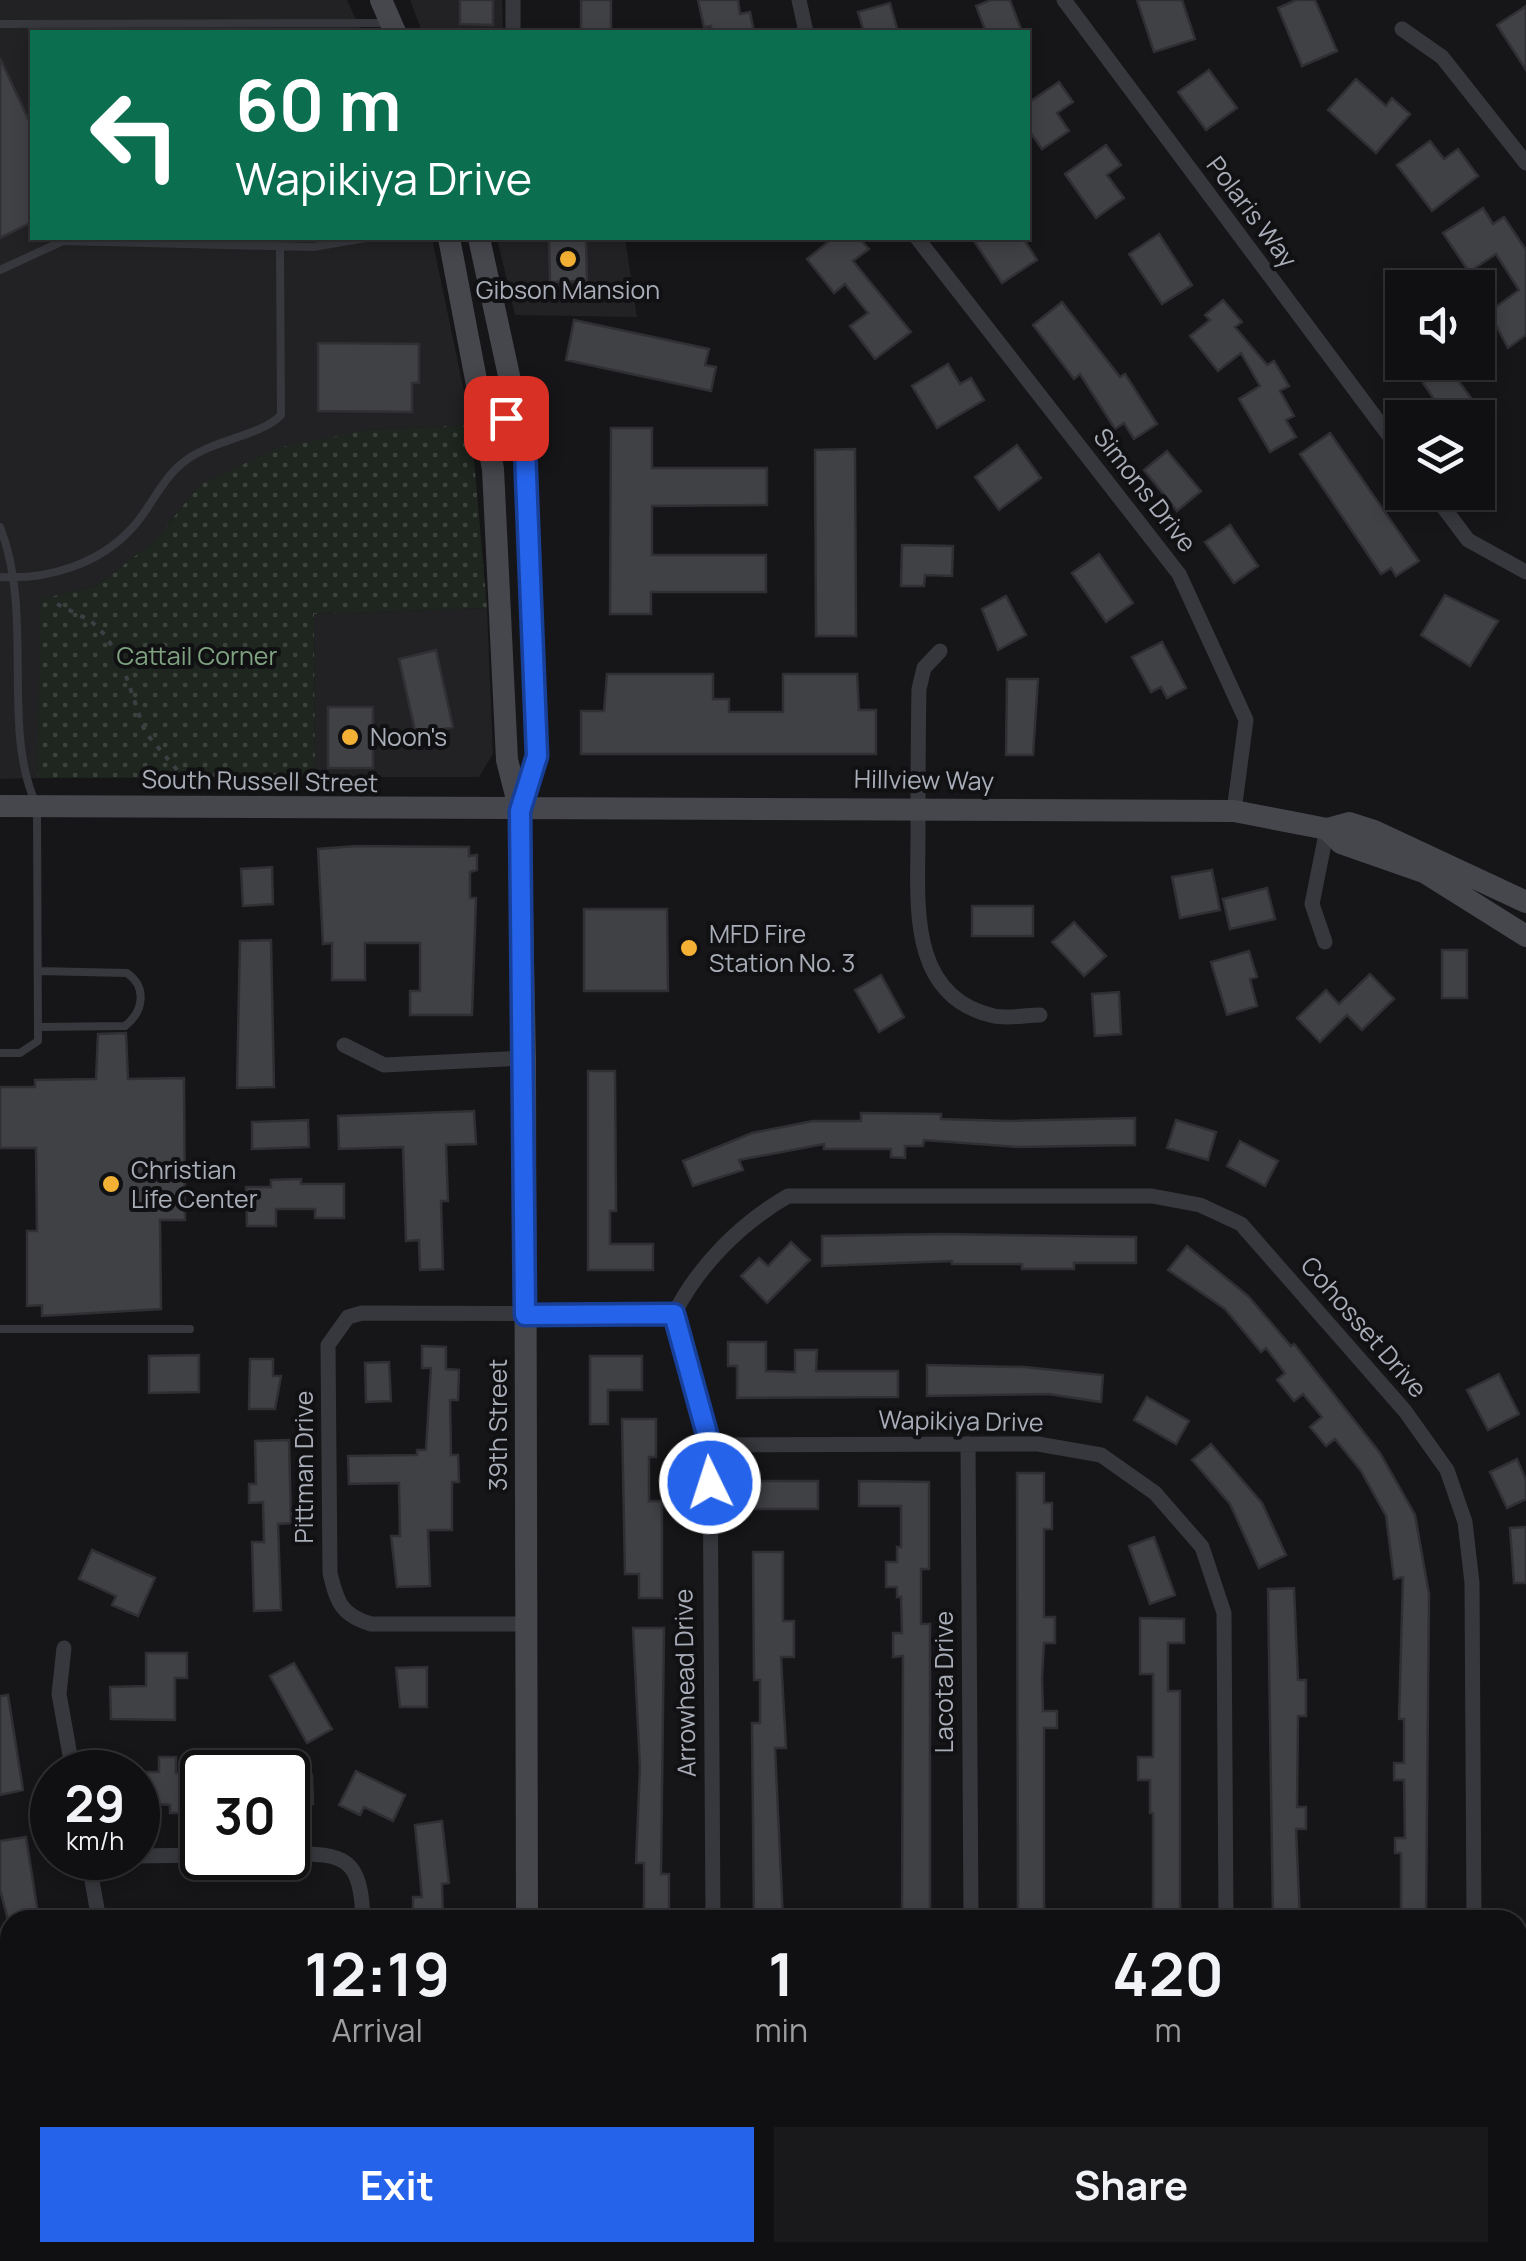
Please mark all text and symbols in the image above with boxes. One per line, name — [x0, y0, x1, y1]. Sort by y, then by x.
text: 60 m — [235, 56, 402, 152]
icon: left — [70, 70, 200, 200]
text: Wapikiya Drive — [235, 147, 532, 209]
street label: Polaris Way — [1199, 149, 1306, 275]
marker: Gibson Mansion — [557, 248, 579, 270]
map controls — [1385, 270, 1495, 510]
button: sound — [1385, 270, 1495, 380]
place label: Gibson Mansion — [476, 272, 660, 307]
pin — [464, 376, 549, 461]
icon: arrive — [479, 391, 534, 446]
button: layers — [1385, 400, 1495, 510]
street label: Simons Drive — [1086, 420, 1205, 559]
park label: Cattail Corner — [117, 638, 277, 673]
place label: Noon's — [370, 719, 447, 754]
marker: Noon's — [339, 726, 361, 748]
street label: South Russell Street — [141, 761, 379, 800]
street label: Hillview Way — [854, 761, 994, 798]
place label: MFD Fire Station No. 3 — [709, 916, 855, 980]
marker: MFD Fire Station No. 3 — [678, 937, 700, 959]
place label: Christian Life Center — [131, 1152, 258, 1216]
marker: Christian Life Center — [100, 1173, 122, 1195]
street label: Cohosset Drive — [1293, 1249, 1435, 1405]
street label: 39th Street — [480, 1359, 515, 1491]
street label: Pittman Drive — [286, 1391, 321, 1543]
street label: Wapikiya Drive — [878, 1402, 1044, 1439]
position arrow — [658, 1431, 762, 1535]
street label: Arrowhead Drive — [665, 1588, 704, 1778]
street label: Lacota Drive — [926, 1611, 961, 1753]
speed limit sign: 30 — [180, 1750, 310, 1880]
text: 29 — [65, 1769, 125, 1837]
text: km/h — [66, 1823, 124, 1858]
text: 12:19 — [304, 1932, 450, 2014]
text: 1 — [768, 1932, 794, 2014]
text: 420 — [1112, 1932, 1224, 2014]
text: Arrival — [332, 2008, 423, 2052]
text: min — [754, 2008, 808, 2052]
text: m — [1154, 2008, 1182, 2052]
button: Exit — [40, 2127, 754, 2242]
button: Share — [774, 2127, 1488, 2242]

